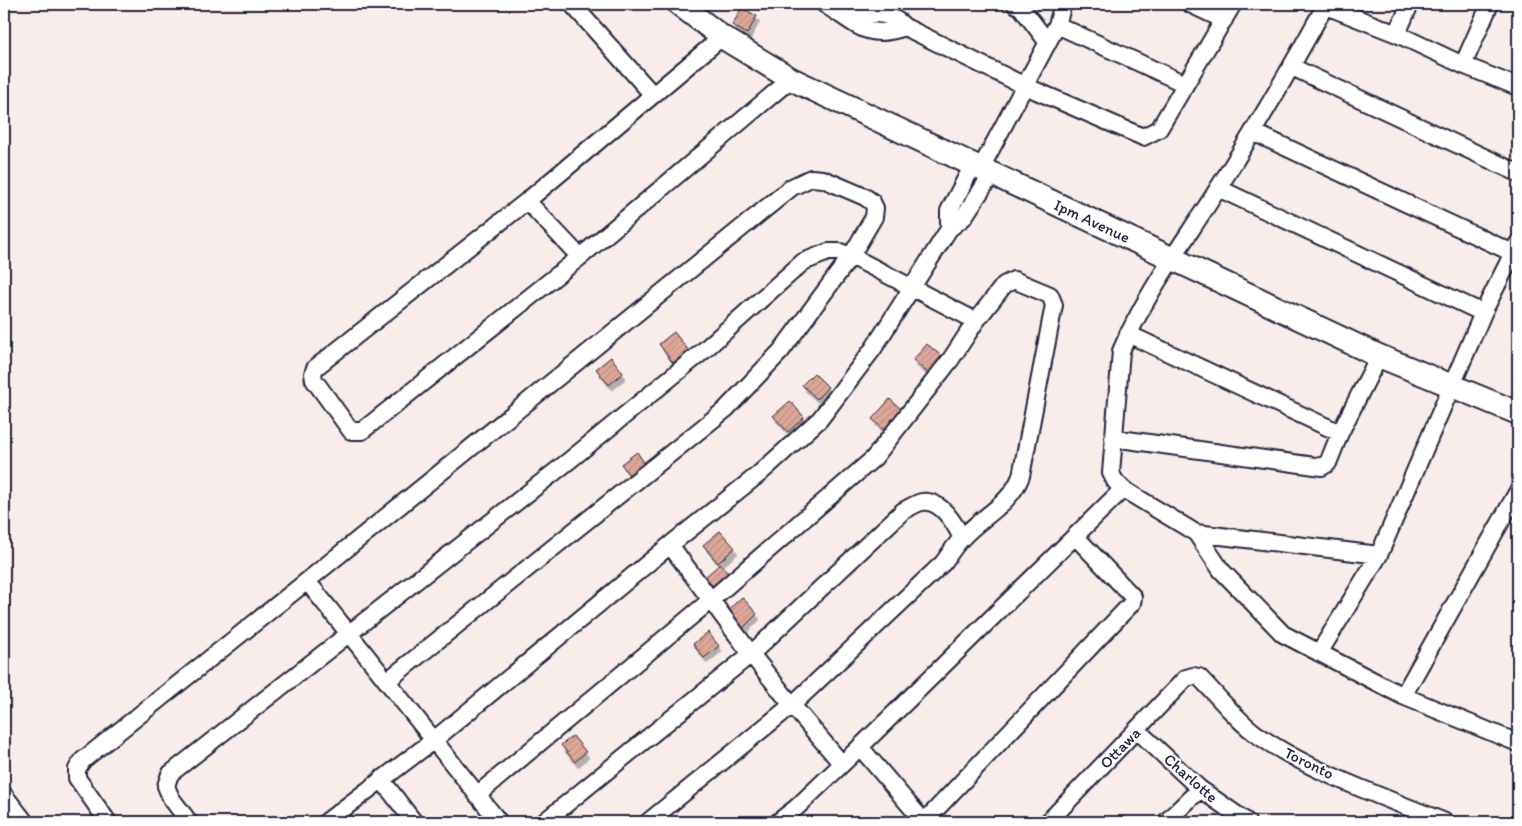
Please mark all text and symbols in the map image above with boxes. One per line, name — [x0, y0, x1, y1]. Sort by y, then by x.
street label: Ipm Avenue — [1051, 195, 1133, 247]
street label: Ottawa — [1096, 723, 1144, 773]
street label: Toronto — [1281, 743, 1337, 783]
street label: Charlotte — [1160, 749, 1222, 807]

